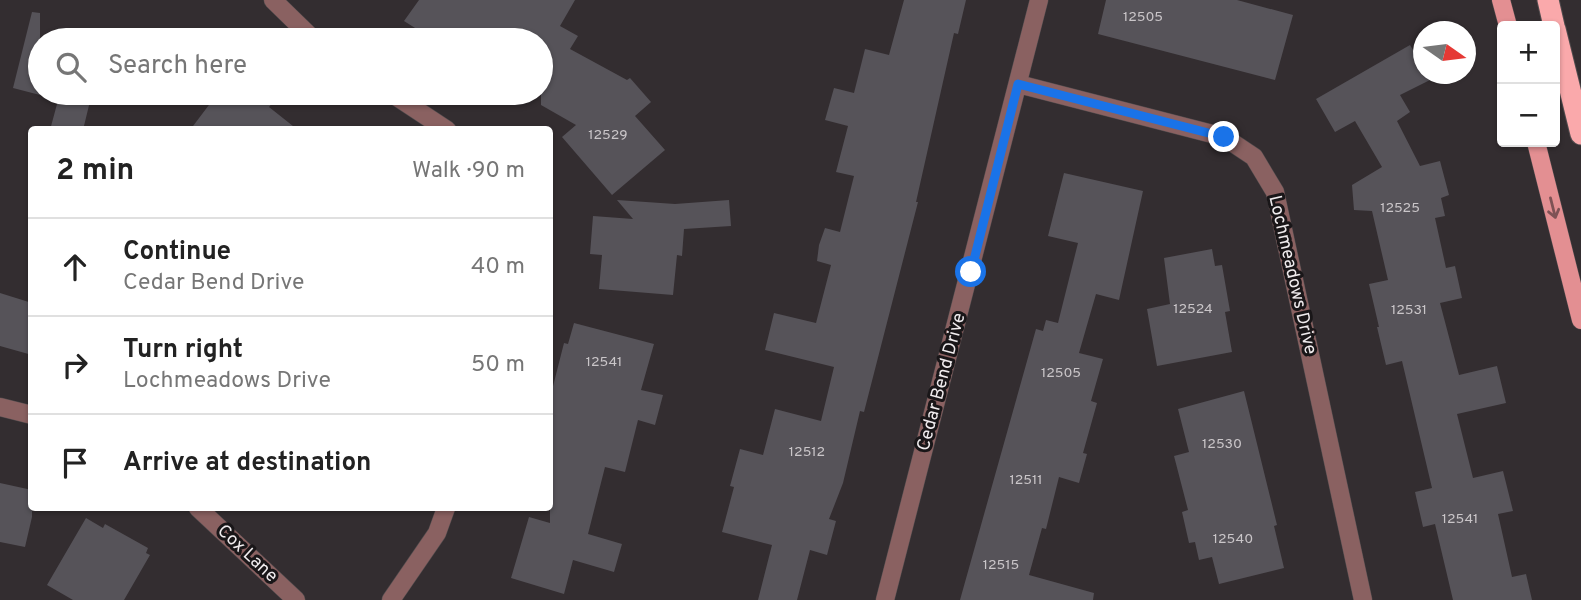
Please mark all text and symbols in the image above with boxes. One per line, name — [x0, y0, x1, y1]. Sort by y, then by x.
house number: 12505 — [1123, 9, 1163, 26]
north arrow — [1413, 21, 1476, 84]
map controls — [1497, 21, 1560, 147]
button: + — [1497, 21, 1560, 84]
search box — [28, 28, 553, 105]
icon: search — [52, 48, 90, 86]
text: Search here — [108, 50, 247, 83]
button: − — [1497, 84, 1560, 147]
route end — [1208, 121, 1239, 152]
house number: 12529 — [588, 127, 628, 144]
text: 2 min — [56, 153, 134, 190]
text: Walk · 90 m — [412, 157, 525, 186]
street label: Lochmeadows Drive — [1262, 193, 1322, 357]
one-way arrow — [1547, 196, 1560, 219]
house number: 12525 — [1380, 200, 1420, 217]
text: Continue — [123, 236, 231, 269]
icon: ahead — [56, 248, 94, 286]
text: 40 m — [471, 253, 525, 282]
route start — [955, 256, 986, 287]
text: Cedar Bend Drive — [123, 269, 304, 298]
house number: 12524 — [1173, 301, 1213, 318]
house number: 12531 — [1391, 302, 1427, 319]
street label: Cedar Bend Drive — [913, 310, 971, 454]
text: Turn right — [123, 334, 243, 367]
icon: right — [56, 346, 94, 384]
text: 50 m — [471, 351, 525, 380]
house number: 12541 — [586, 354, 622, 371]
house number: 12505 — [1041, 365, 1081, 382]
text: Lochmeadows Drive — [123, 367, 331, 396]
house number: 12530 — [1202, 436, 1242, 453]
icon: arrive — [56, 444, 94, 482]
house number: 12512 — [789, 444, 825, 461]
text: Arrive at destination — [123, 447, 371, 480]
house number: 12511 — [1010, 472, 1042, 489]
house number: 12541 — [1442, 511, 1478, 528]
street label: Cox Lane — [212, 520, 282, 588]
house number: 12540 — [1213, 531, 1253, 548]
house number: 12515 — [983, 557, 1019, 574]

